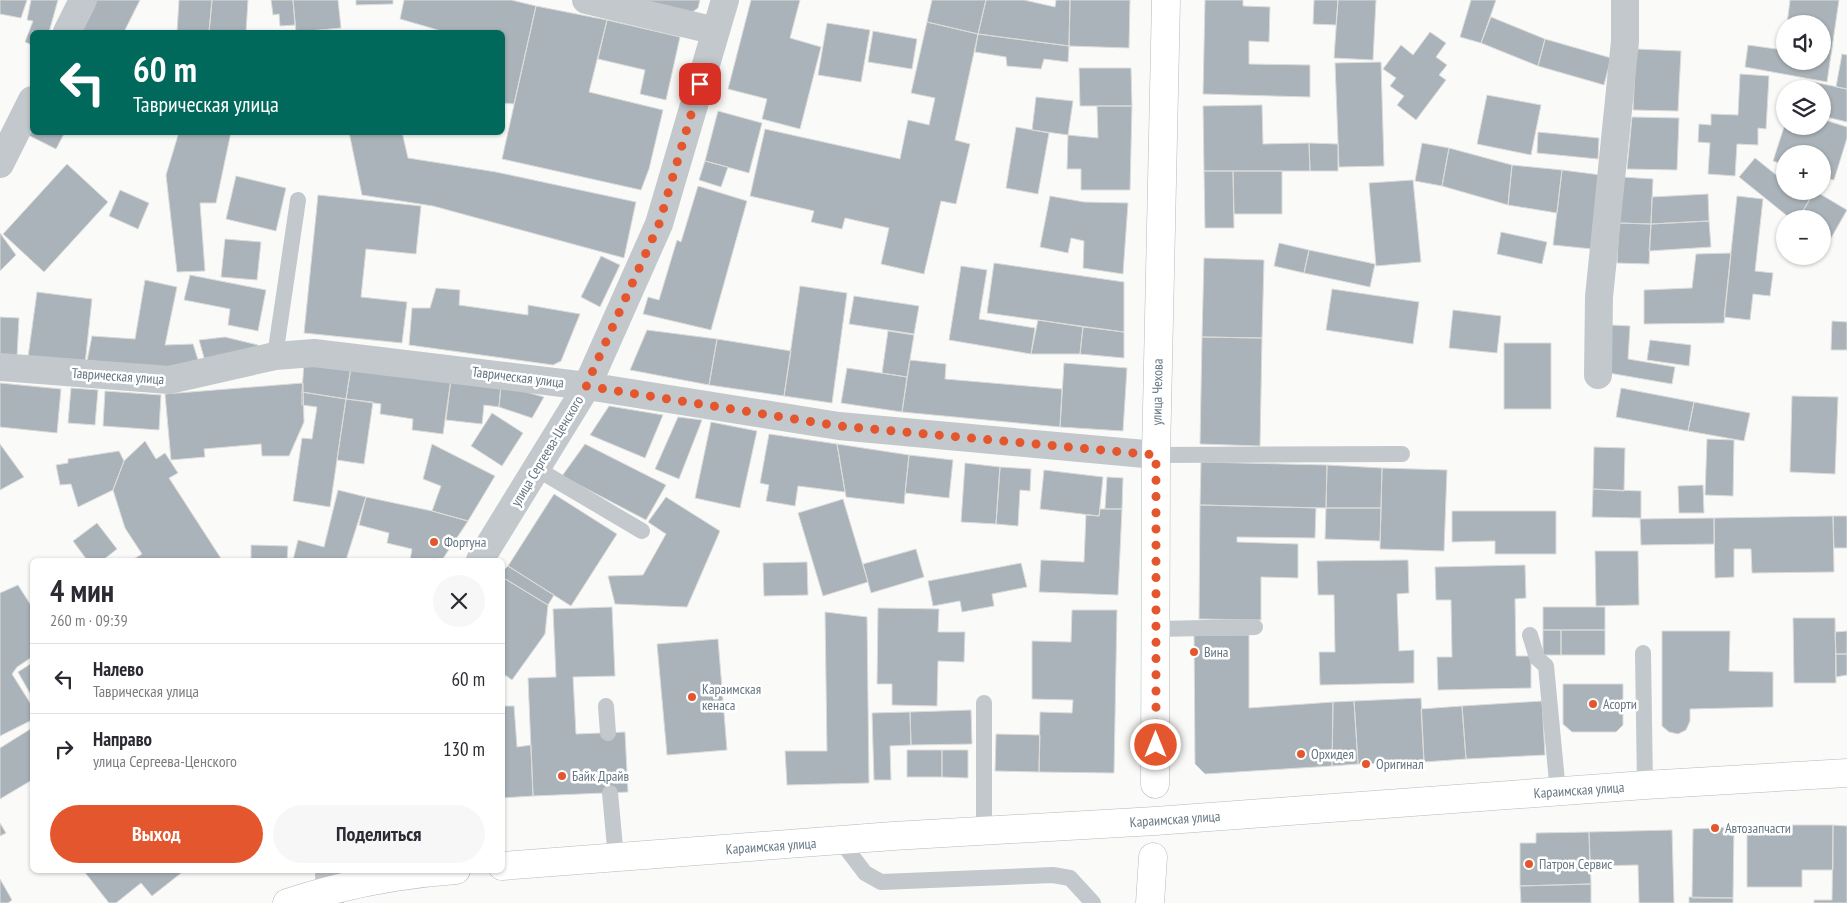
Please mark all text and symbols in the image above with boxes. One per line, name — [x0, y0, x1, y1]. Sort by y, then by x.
map controls — [1776, 15, 1831, 265]
button: sound — [1776, 15, 1831, 70]
text: 60 m — [133, 46, 197, 92]
icon: left — [50, 50, 115, 115]
pin — [679, 63, 721, 105]
icon: arrive — [686, 70, 714, 98]
button: layers — [1776, 80, 1831, 135]
text: Таврическая улица — [133, 90, 279, 118]
button: + — [1776, 145, 1831, 200]
button: − — [1776, 210, 1831, 265]
street label: улица Чехова — [1147, 358, 1167, 426]
street label: Таврическая улица — [471, 362, 565, 392]
street label: Таврическая улица — [71, 364, 165, 388]
street label: улица Сергеева-Ценского — [507, 392, 587, 510]
place label: Фортуна — [444, 533, 486, 551]
marker: Фортуна — [428, 536, 440, 548]
text: 4 мин — [50, 571, 114, 610]
button: close — [433, 575, 485, 627]
text: 260 m · 09:39 — [50, 610, 128, 630]
place label: Вина — [1204, 643, 1228, 661]
marker: Вина — [1188, 646, 1200, 658]
text: Налево — [93, 657, 144, 681]
icon: left — [50, 665, 78, 693]
text: 60 m — [452, 667, 485, 691]
place label: Караимская кенаса — [702, 680, 761, 714]
text: Таврическая улица — [93, 681, 199, 701]
marker: Караимская кенаса — [686, 691, 698, 703]
place label: Асорти — [1603, 695, 1637, 713]
marker: Асорти — [1587, 698, 1599, 710]
position arrow — [1129, 718, 1181, 770]
text: Направо — [93, 727, 152, 751]
icon: right — [50, 735, 78, 763]
text: 130 m — [443, 737, 485, 761]
place label: Орхидея — [1311, 745, 1354, 763]
marker: Орхидея — [1295, 748, 1307, 760]
text: улица Сергеева-Ценского — [93, 751, 237, 771]
place label: Оригинал — [1376, 755, 1424, 773]
marker: Оригинал — [1360, 758, 1372, 770]
place label: Байк Драйв — [572, 767, 630, 785]
marker: Байк Драйв — [556, 770, 568, 782]
street label: Караимская улица — [1533, 778, 1625, 802]
button: Выход — [50, 805, 263, 863]
button: Поделиться — [273, 805, 485, 863]
street label: Караимская улица — [1129, 807, 1221, 831]
place label: Автозапчасти — [1725, 819, 1791, 837]
marker: Автозапчасти — [1709, 822, 1721, 834]
street label: Караимская улица — [725, 834, 817, 858]
place label: Патрон Сервис — [1539, 855, 1612, 873]
marker: Патрон Сервис — [1523, 858, 1535, 870]

